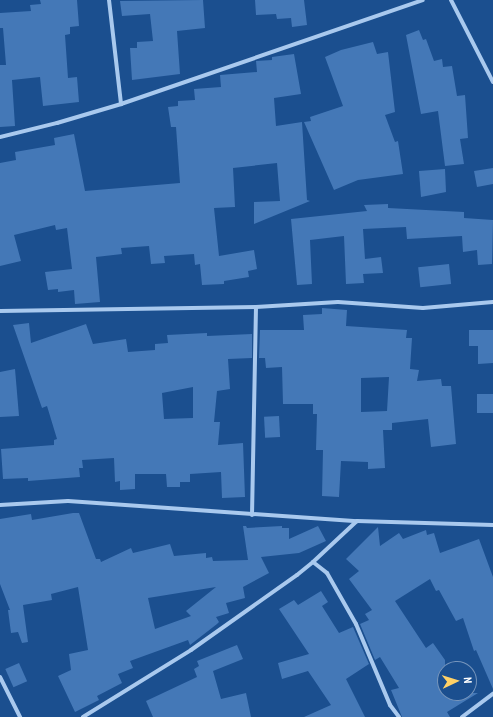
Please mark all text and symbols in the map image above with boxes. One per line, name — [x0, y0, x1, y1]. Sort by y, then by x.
north arrow — [437, 661, 477, 701]
text: N — [461, 677, 475, 684]

